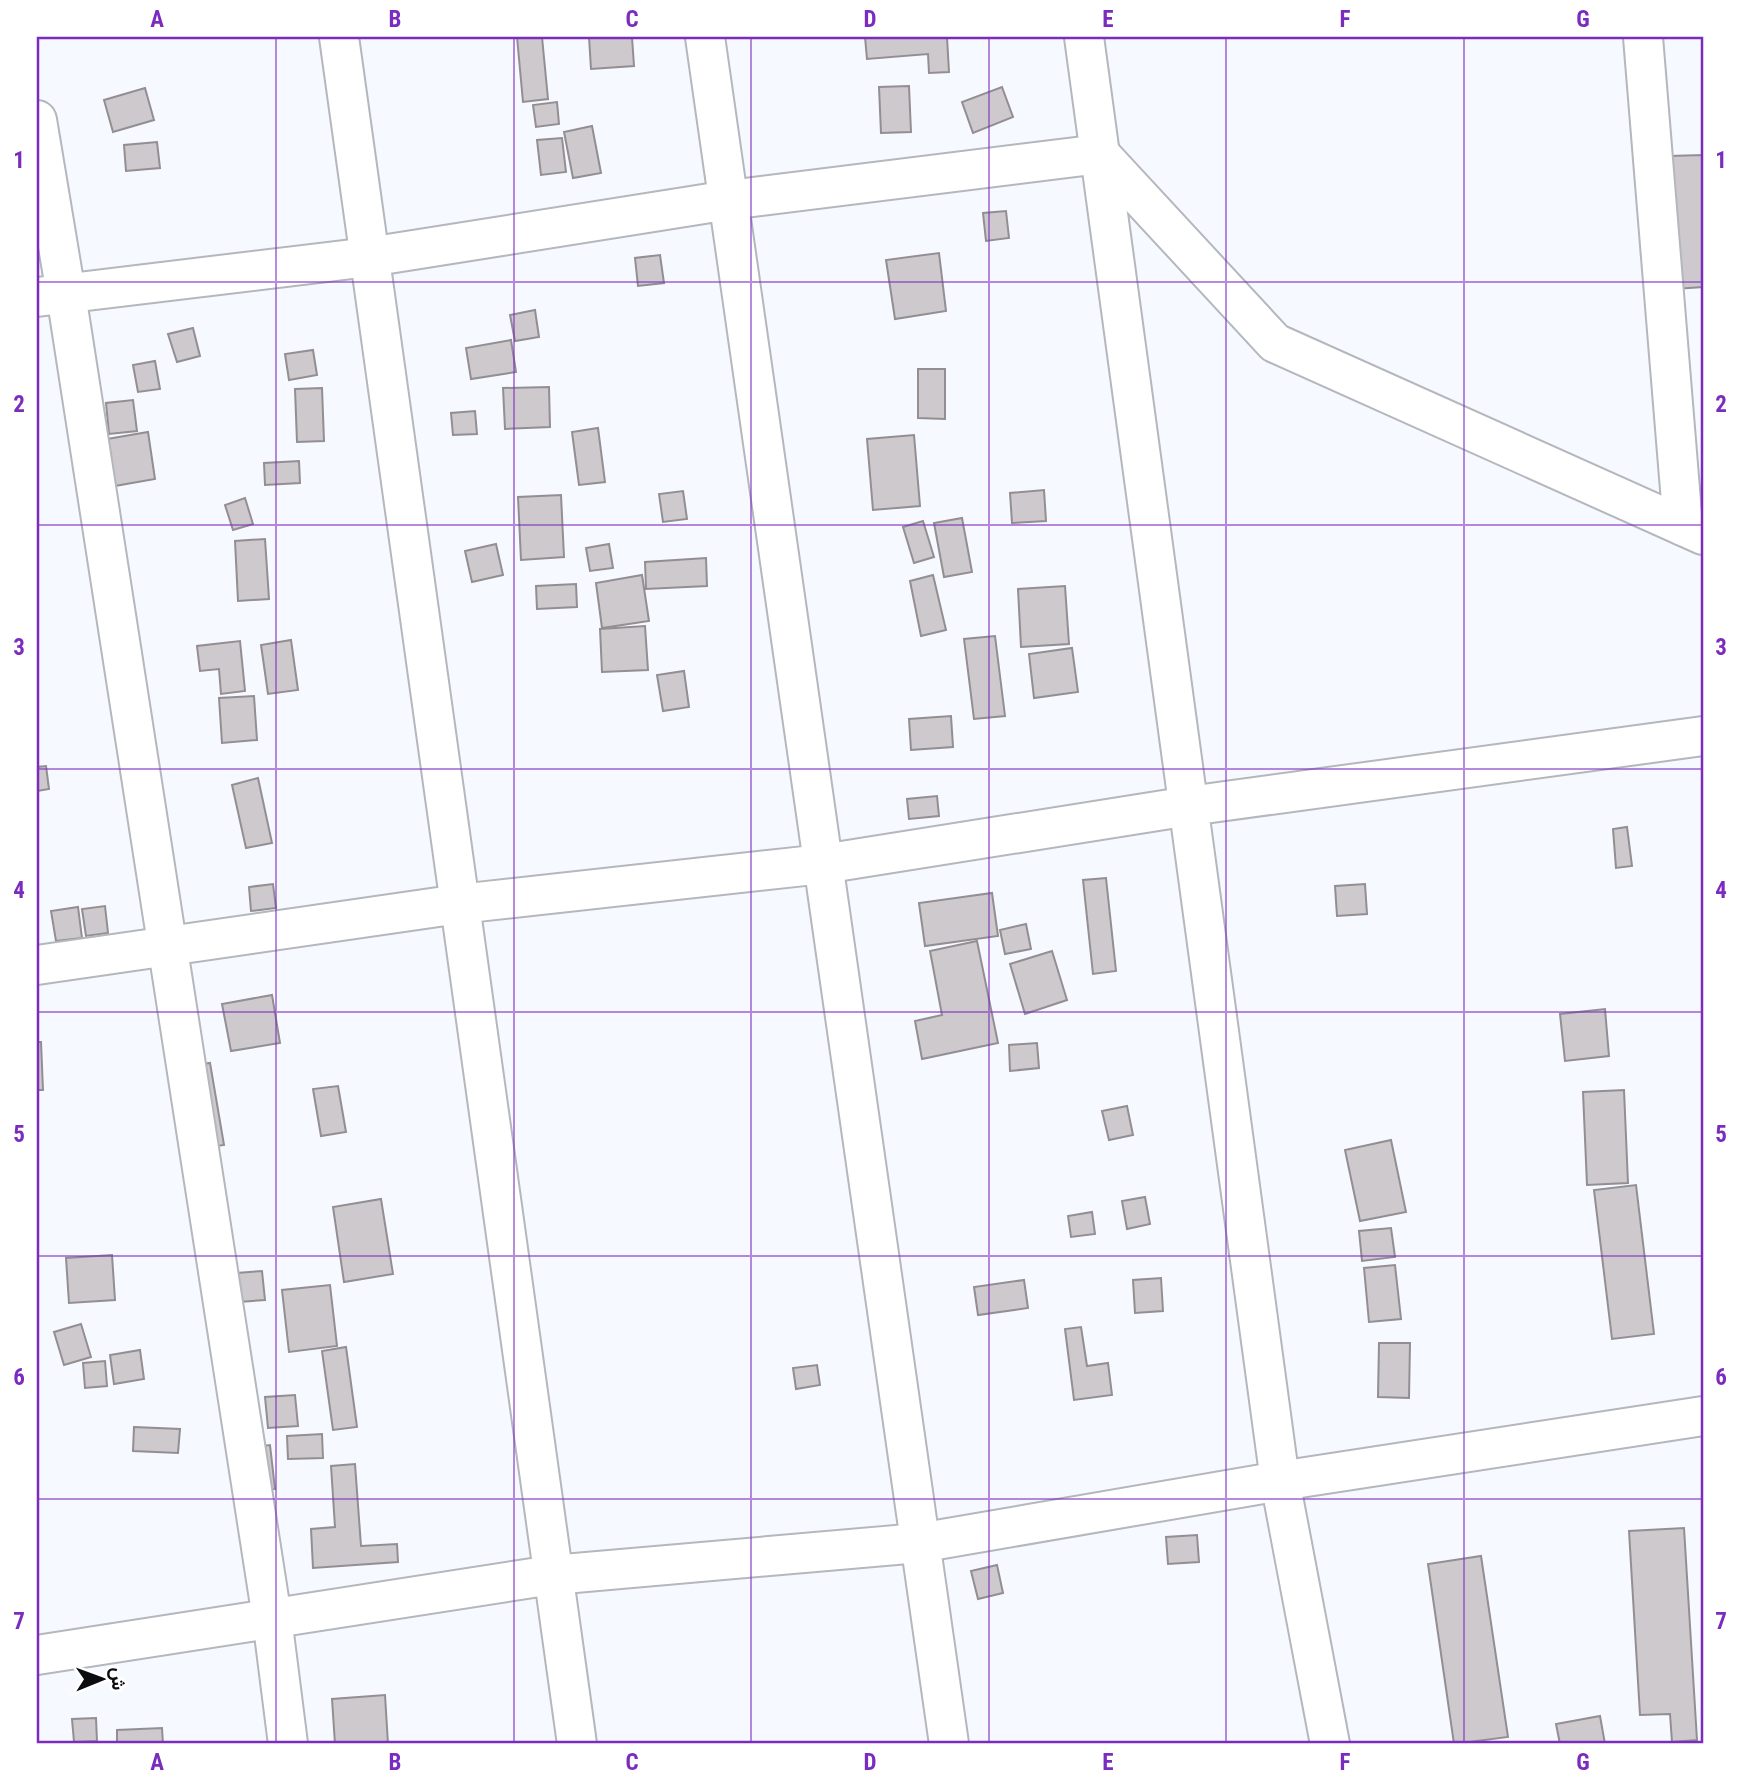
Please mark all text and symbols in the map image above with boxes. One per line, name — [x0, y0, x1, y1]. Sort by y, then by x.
text: A — [150, 6, 164, 33]
text: B — [389, 6, 401, 33]
text: C — [625, 6, 639, 33]
text: D — [864, 6, 877, 33]
text: E — [1102, 6, 1114, 33]
text: F — [1340, 6, 1351, 33]
text: G — [1576, 6, 1590, 33]
text: 1 — [13, 147, 25, 174]
text: 1 — [1715, 147, 1727, 174]
text: 2 — [13, 391, 25, 418]
text: 2 — [1715, 391, 1727, 418]
text: 3 — [13, 634, 25, 661]
text: 3 — [1715, 634, 1727, 661]
text: 4 — [13, 877, 25, 904]
text: 4 — [1715, 877, 1727, 904]
text: 5 — [13, 1121, 25, 1148]
text: 5 — [1715, 1121, 1727, 1148]
text: 6 — [13, 1364, 25, 1391]
text: 6 — [1715, 1364, 1727, 1391]
text: 7 — [13, 1608, 25, 1635]
text: 7 — [1715, 1608, 1727, 1635]
north arrow — [66, 1644, 136, 1714]
text: ش — [107, 1667, 130, 1690]
text: A — [150, 1749, 164, 1776]
text: B — [389, 1749, 401, 1776]
text: C — [625, 1749, 639, 1776]
text: D — [864, 1749, 877, 1776]
text: E — [1102, 1749, 1114, 1776]
text: F — [1340, 1749, 1351, 1776]
text: G — [1576, 1749, 1590, 1776]

